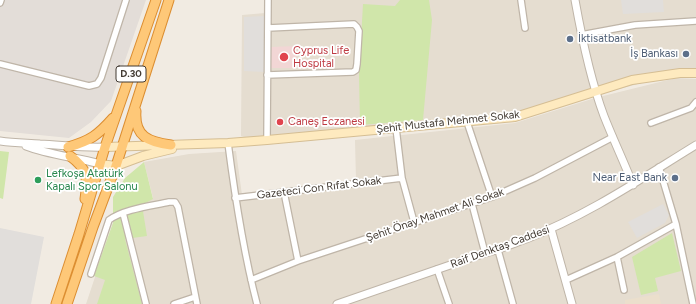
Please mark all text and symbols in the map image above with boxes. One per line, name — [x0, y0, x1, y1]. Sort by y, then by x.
place label: İktisatbank — [578, 32, 631, 46]
marker: İktisatbank — [565, 34, 575, 44]
place label: Cyprus Life Hospital — [293, 44, 349, 70]
place label: İş Bankası — [630, 47, 678, 61]
marker: İş Bankası — [681, 49, 691, 59]
marker: Cyprus Life Hospital — [278, 51, 290, 63]
road number: D.30 — [116, 66, 146, 82]
street label: Şehit Mustafa Mehmet Sokak — [376, 108, 520, 136]
place label: Caneş Eczanesi — [288, 115, 365, 129]
marker: Caneş Eczanesi — [275, 117, 285, 127]
place label: Lefkoşa Atatürk Kapalı Spor Salonu — [46, 167, 138, 193]
place label: Near East Bank — [593, 171, 667, 185]
marker: Near East Bank — [670, 173, 680, 183]
street label: Gazeteci Con Rıfat Sokak — [256, 174, 382, 202]
marker: Lefkoşa Atatürk Kapalı Spor Salonu — [33, 175, 43, 185]
street label: Şehit Önay Mahmet Ali Sokak — [364, 185, 506, 245]
street label: Raif Denktaş Caddesi — [449, 223, 551, 271]

